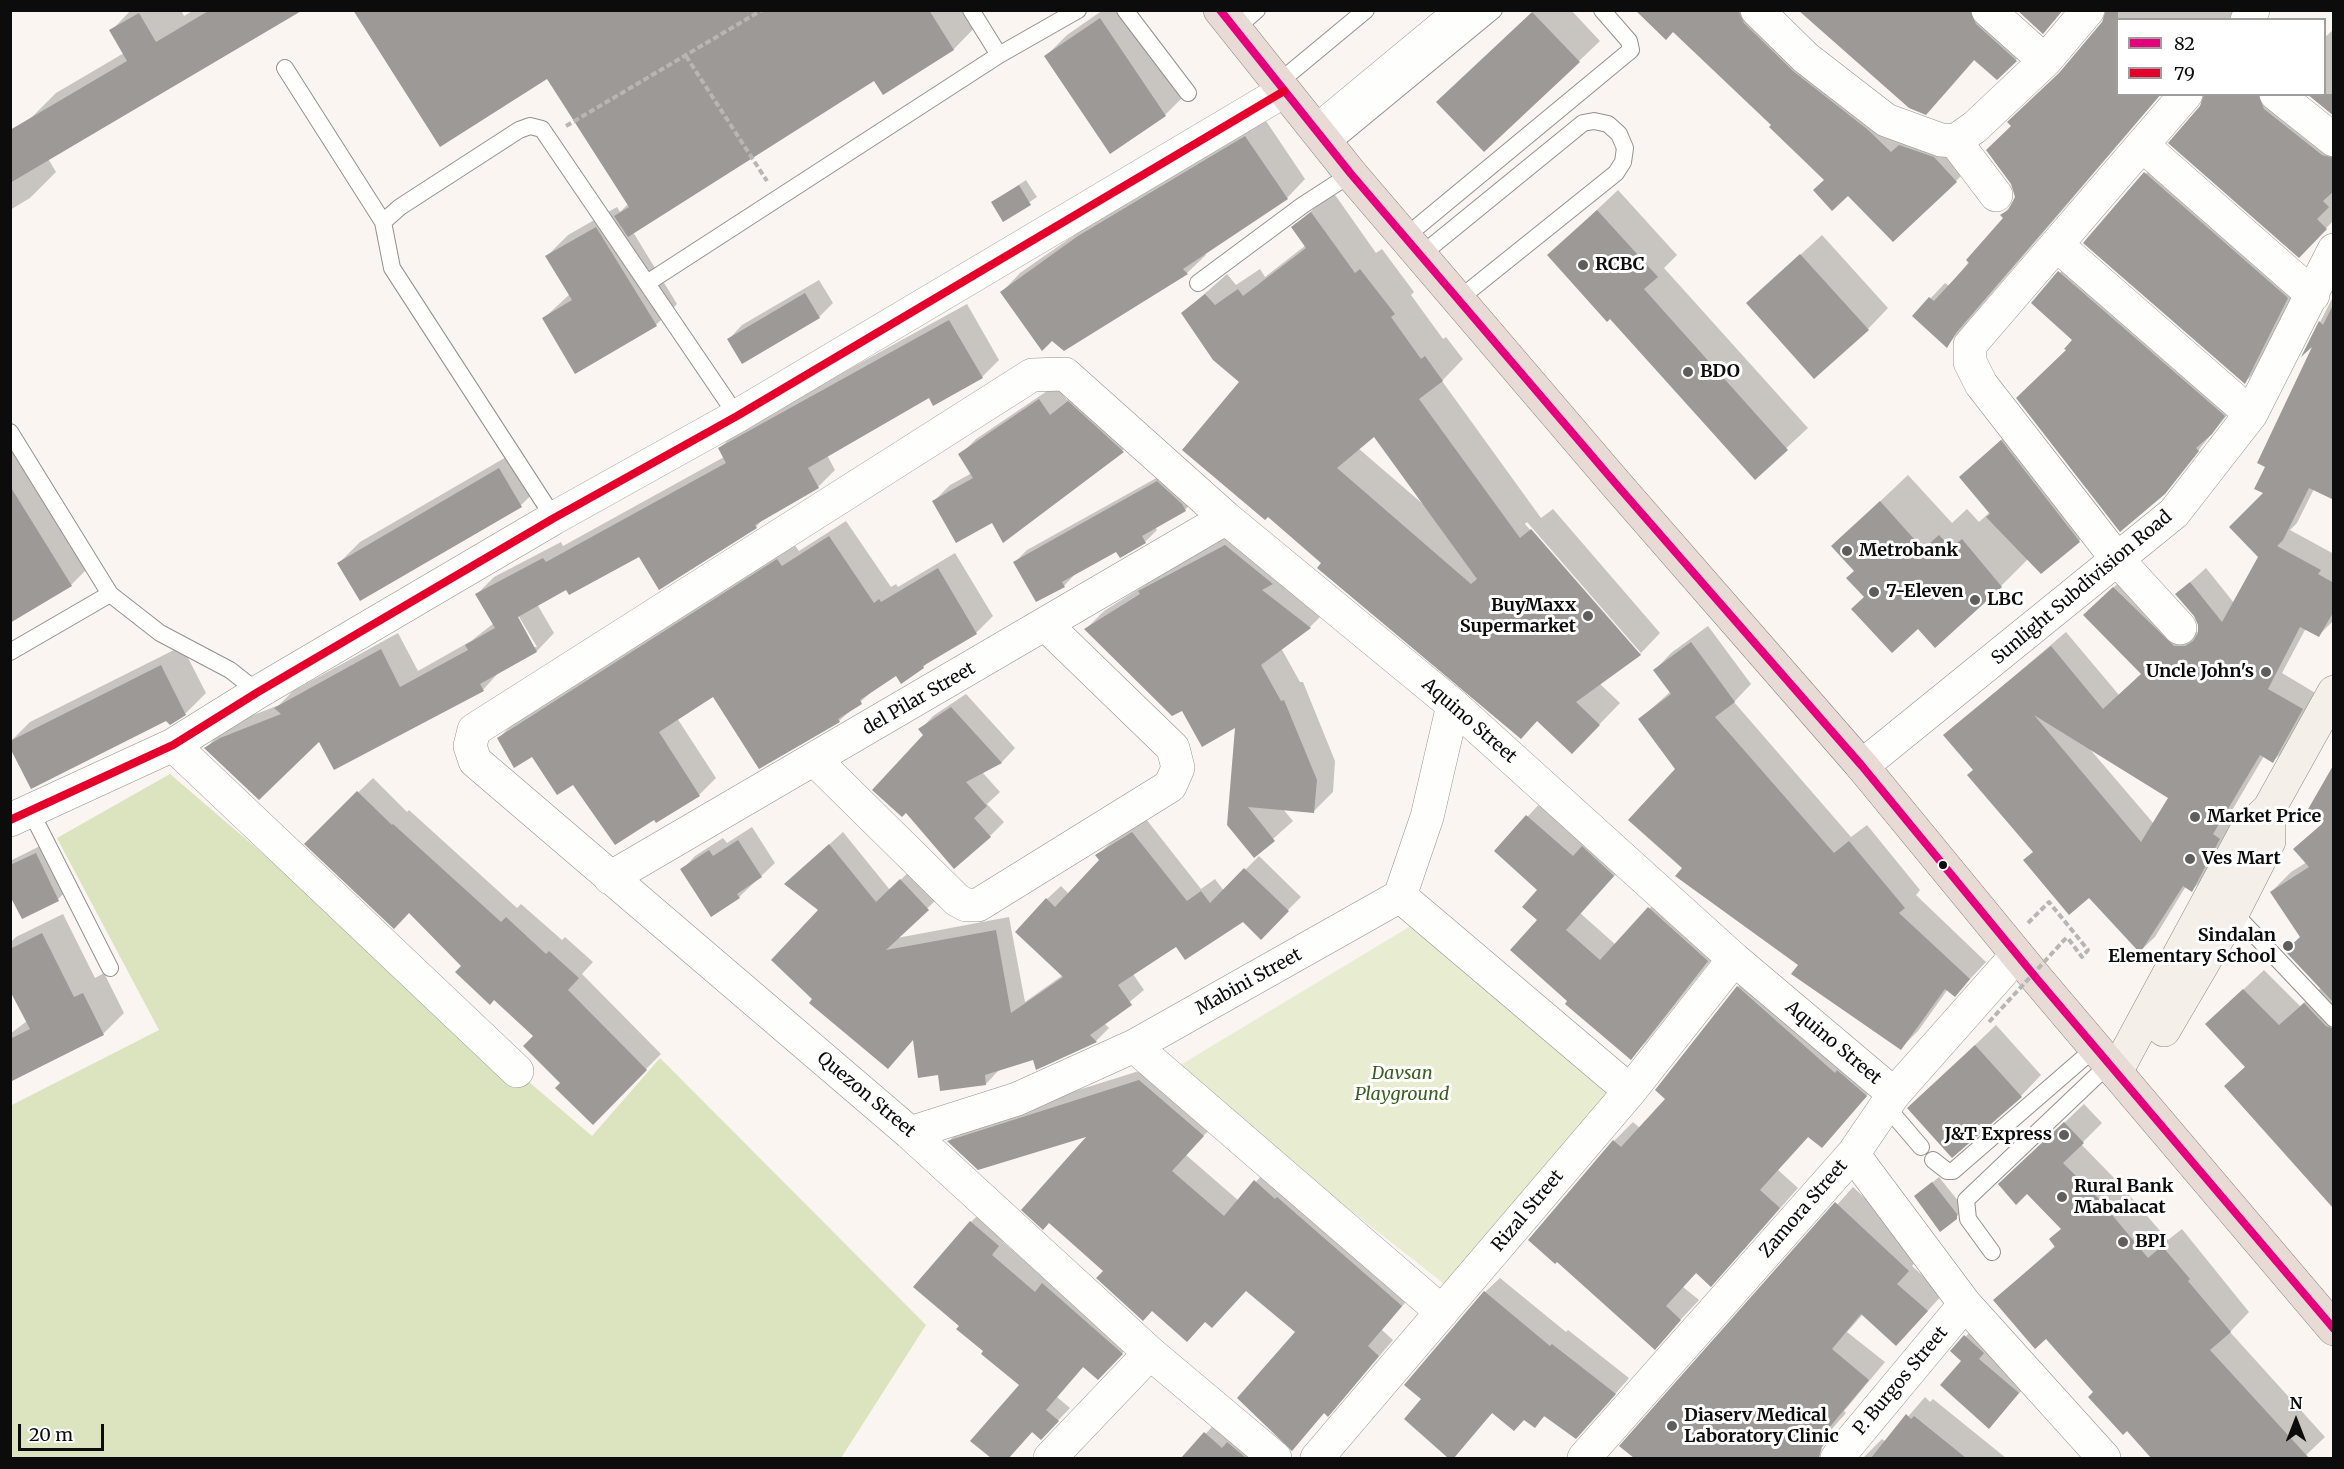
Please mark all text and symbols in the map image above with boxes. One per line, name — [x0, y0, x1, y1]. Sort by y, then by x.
legend — [2116, 18, 2326, 96]
text: 82 — [2174, 32, 2195, 55]
text: 79 — [2174, 62, 2195, 85]
place label: RCBC — [1595, 254, 1645, 276]
marker: RCBC — [1576, 258, 1590, 272]
place label: BDO — [1700, 361, 1740, 383]
marker: BDO — [1681, 365, 1695, 379]
street label: Sunlight Subdivision Road — [1988, 506, 2176, 670]
place label: Metrobank — [1859, 540, 1958, 562]
marker: Metrobank — [1840, 544, 1854, 558]
place label: 7-Eleven — [1886, 581, 1964, 603]
marker: 7-Eleven — [1867, 585, 1881, 599]
place label: LBC — [1987, 589, 2023, 611]
marker: LBC — [1968, 593, 1982, 607]
place label: BuyMaxx Supermarket — [1460, 595, 1576, 638]
marker: BuyMaxx Supermarket — [1581, 609, 1595, 623]
street label: del Pilar Street — [859, 658, 979, 740]
place label: Uncle John's — [2146, 661, 2254, 683]
marker: Uncle John's — [2259, 665, 2273, 679]
street label: Aquino Street — [1417, 674, 1521, 768]
place label: Market Price — [2207, 806, 2321, 828]
marker: Market Price — [2188, 810, 2202, 824]
place label: Ves Mart — [2202, 848, 2281, 870]
marker: Ves Mart — [2183, 852, 2197, 866]
unlabelled marker — [1937, 859, 1949, 871]
place label: Sindalan Elementary School — [2108, 925, 2276, 968]
marker: Sindalan Elementary School — [2281, 939, 2295, 953]
street label: Mabini Street — [1192, 944, 1306, 1020]
street label: Aquino Street — [1781, 997, 1885, 1089]
street label: Quezon Street — [812, 1048, 920, 1142]
park label: Davsan Playground — [1355, 1063, 1449, 1106]
place label: J&T Express — [1944, 1124, 2052, 1146]
marker: J&T Express — [2057, 1128, 2071, 1142]
street label: Zamora Street — [1755, 1155, 1853, 1263]
street label: Rizal Street — [1488, 1166, 1568, 1256]
place label: Rural Bank Mabalacat — [2074, 1176, 2173, 1218]
marker: Rural Bank Mabalacat — [2055, 1190, 2069, 1204]
place label: BPI — [2135, 1231, 2166, 1253]
marker: BPI — [2116, 1235, 2130, 1249]
street label: P. Burgos Street — [1849, 1322, 1953, 1440]
north arrow — [2266, 1391, 2326, 1451]
text: N — [2290, 1393, 2302, 1413]
place label: Diaserv Medical Laboratory Clinic — [1684, 1405, 1839, 1448]
scale bar — [21, 1412, 106, 1450]
marker: Diaserv Medical Laboratory Clinic — [1665, 1419, 1679, 1433]
text: 20 m — [29, 1423, 73, 1446]

